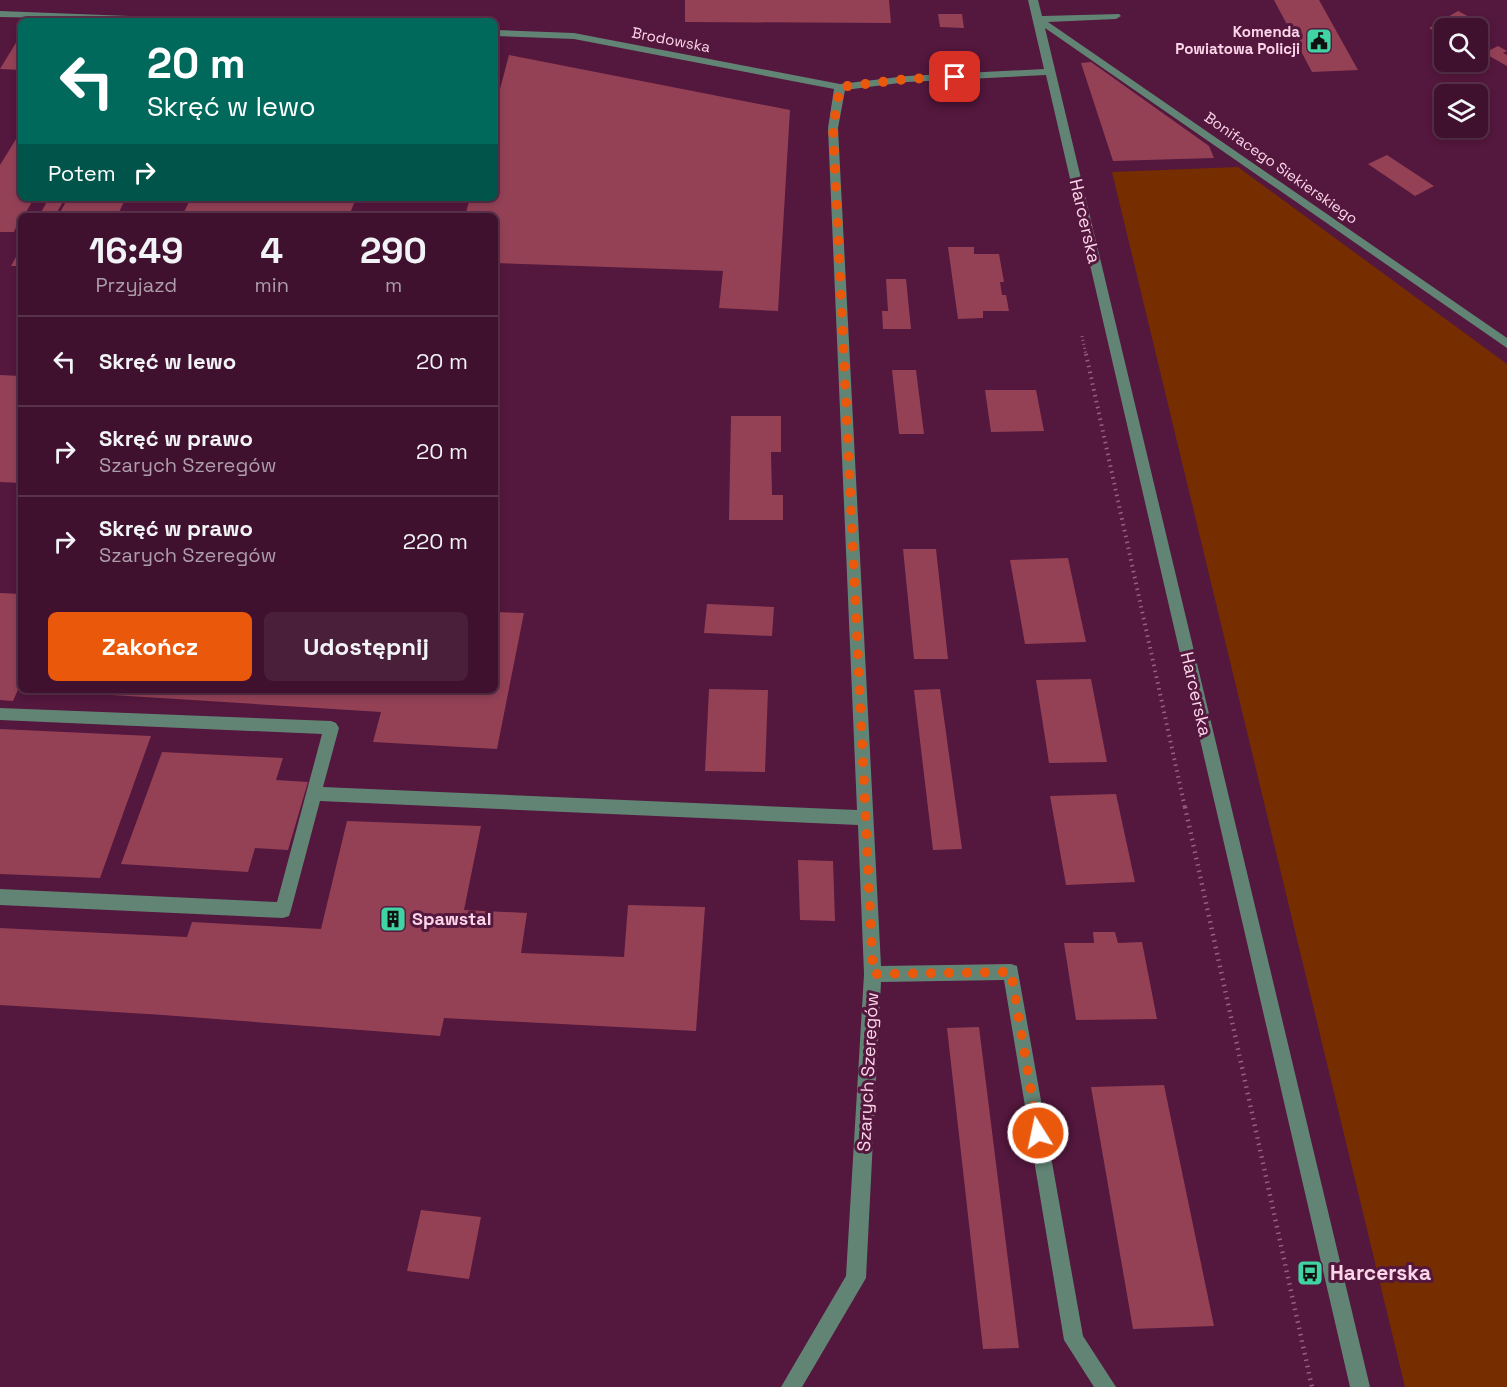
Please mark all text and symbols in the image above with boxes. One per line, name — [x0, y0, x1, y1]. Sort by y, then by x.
map controls — [1434, 18, 1488, 138]
button: search — [1434, 18, 1488, 72]
place label: Komenda Powiatowa Policji — [1175, 22, 1300, 58]
street label: Brodowska — [630, 23, 712, 57]
public building icon: Komenda Powiatowa Policji — [1304, 26, 1334, 56]
text: 20 m — [147, 37, 246, 90]
icon: left — [48, 42, 126, 120]
pin — [929, 51, 980, 102]
icon: arrive — [938, 60, 971, 93]
button: layers — [1434, 84, 1488, 138]
text: Skręć w lewo — [147, 89, 316, 124]
street label: Bonifacego Siekierskiego — [1201, 107, 1362, 228]
icon: right — [128, 156, 161, 189]
text: Potem — [48, 159, 116, 187]
street label: Harcerska — [1065, 176, 1106, 265]
text: 16:49 — [89, 228, 184, 274]
text: 4 — [260, 228, 283, 274]
text: 290 — [360, 228, 427, 274]
text: Przyjazd — [96, 272, 177, 298]
text: min — [255, 272, 289, 298]
text: m — [385, 272, 402, 298]
icon: left — [48, 345, 81, 378]
text: Skręć w lewo — [99, 347, 236, 375]
text: 20 m — [416, 347, 468, 375]
text: Skręć w prawo — [99, 424, 253, 452]
icon: right — [48, 435, 81, 468]
text: 20 m — [416, 437, 468, 465]
text: Szarych Szeregów — [99, 452, 276, 478]
text: Skręć w prawo — [99, 514, 253, 542]
icon: right — [48, 525, 81, 558]
text: 220 m — [403, 527, 468, 555]
text: Szarych Szeregów — [99, 542, 276, 568]
button: Zakończ — [48, 612, 252, 681]
button: Udostępnij — [264, 612, 468, 681]
street label: Harcerska — [1176, 649, 1217, 738]
building icon: Spawstal — [378, 904, 408, 934]
place label: Spawstal — [412, 907, 492, 930]
street label: Szarych Szeregów — [852, 992, 883, 1152]
position arrow — [1006, 1101, 1070, 1165]
bus stop icon: Harcerska — [1295, 1258, 1325, 1288]
place label: Harcerska — [1330, 1259, 1431, 1286]

